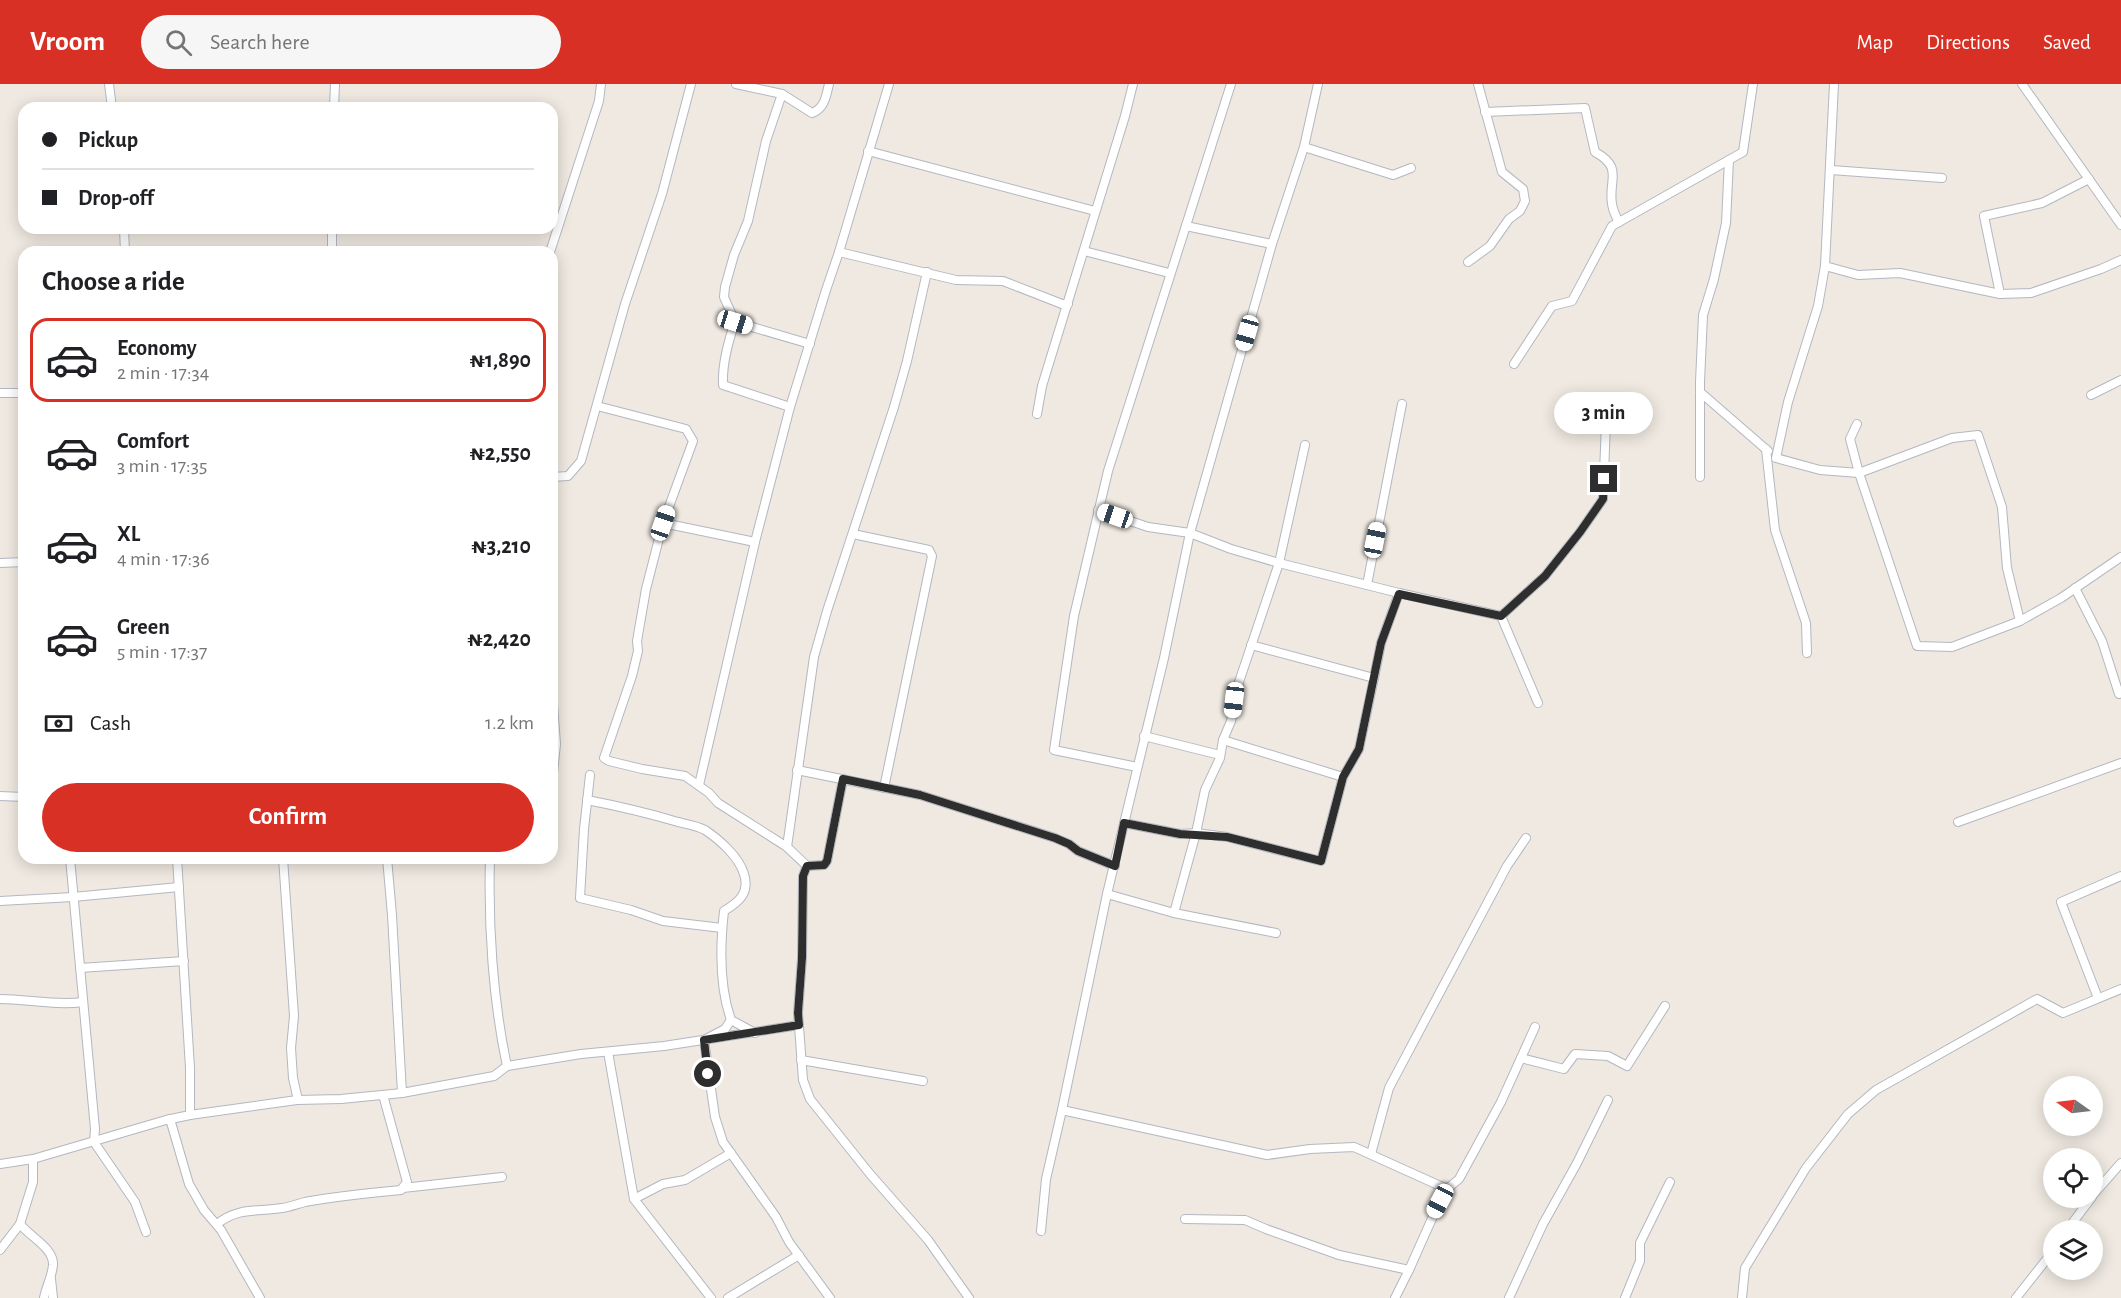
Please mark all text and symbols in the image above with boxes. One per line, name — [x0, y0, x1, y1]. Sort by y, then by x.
search box — [141, 15, 561, 69]
icon: search — [162, 26, 195, 59]
text: Vroom — [30, 28, 105, 56]
text: Search here — [210, 31, 310, 53]
text: Map — [1857, 32, 1893, 53]
text: Directions — [1926, 32, 2010, 53]
text: Saved — [2043, 32, 2091, 53]
text: Pickup — [78, 129, 138, 151]
text: Drop-off — [78, 187, 154, 209]
text: Choose a ride — [42, 268, 185, 295]
car — [715, 308, 755, 336]
car — [1233, 313, 1261, 353]
icon: car — [45, 333, 99, 387]
text: Economy — [117, 337, 197, 359]
text: ₦1,890 — [470, 349, 531, 371]
text: 2 min · 17:34 — [117, 363, 209, 383]
callout: 3 min — [1554, 392, 1654, 434]
text: 3 min — [1582, 403, 1625, 423]
icon: car — [45, 426, 99, 480]
text: Comfort — [117, 430, 189, 452]
text: ₦2,550 — [470, 442, 531, 464]
text: 3 min · 17:35 — [117, 456, 207, 476]
route end — [1590, 465, 1617, 492]
car — [1095, 502, 1135, 530]
car — [649, 503, 677, 543]
icon: car — [45, 519, 99, 573]
car — [1363, 521, 1387, 559]
text: XL — [117, 523, 140, 545]
text: ₦3,210 — [471, 535, 531, 557]
text: 4 min · 17:36 — [117, 549, 210, 569]
icon: car — [45, 612, 99, 666]
text: Green — [117, 616, 170, 638]
text: ₦2,420 — [467, 628, 531, 650]
text: 5 min · 17:37 — [117, 642, 207, 662]
car — [1223, 681, 1245, 719]
icon: cash — [42, 707, 75, 740]
text: Cash — [90, 712, 131, 734]
text: 1.2 km — [485, 713, 534, 733]
button: Confirm — [42, 783, 534, 852]
route start — [694, 1060, 721, 1087]
north arrow — [2043, 1076, 2103, 1136]
map controls — [2043, 1076, 2103, 1280]
button: locate — [2043, 1148, 2103, 1208]
car — [1424, 1181, 1456, 1221]
button: layers — [2043, 1220, 2103, 1280]

